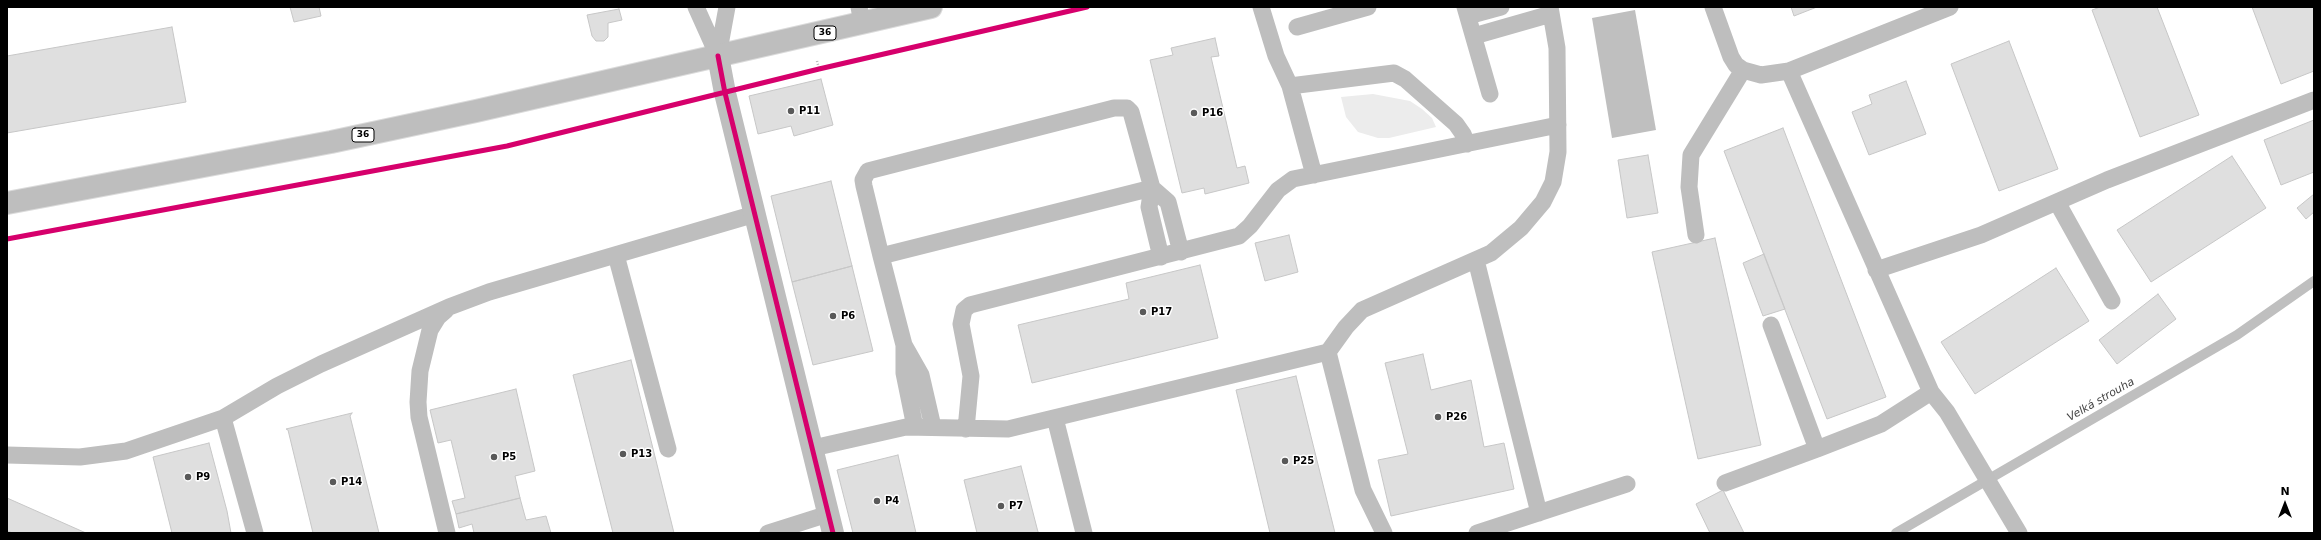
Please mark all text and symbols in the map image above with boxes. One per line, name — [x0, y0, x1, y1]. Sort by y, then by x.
road number: 36 — [814, 26, 836, 40]
place label: P11 — [799, 105, 820, 117]
marker: P11 — [786, 106, 796, 116]
place label: P16 — [1202, 107, 1223, 119]
marker: P16 — [1189, 108, 1199, 118]
road number: 36 — [352, 128, 374, 142]
place label: P17 — [1151, 306, 1172, 318]
marker: P17 — [1138, 307, 1148, 317]
place label: P6 — [841, 310, 855, 322]
marker: P6 — [828, 311, 838, 321]
water label: Velká strouha — [2065, 375, 2137, 425]
place label: P26 — [1446, 411, 1467, 423]
marker: P26 — [1433, 412, 1443, 422]
place label: P13 — [631, 448, 652, 460]
marker: P13 — [618, 449, 628, 459]
place label: P5 — [502, 451, 516, 463]
marker: P5 — [489, 452, 499, 462]
place label: P25 — [1293, 455, 1314, 467]
marker: P25 — [1280, 456, 1290, 466]
place label: P9 — [196, 471, 210, 483]
marker: P9 — [183, 472, 193, 482]
place label: P14 — [341, 476, 362, 488]
marker: P14 — [328, 477, 338, 487]
north arrow — [2265, 484, 2305, 524]
text: N — [2280, 485, 2290, 498]
place label: P4 — [885, 495, 899, 507]
marker: P4 — [872, 496, 882, 506]
place label: P7 — [1009, 500, 1023, 512]
marker: P7 — [996, 501, 1006, 511]

